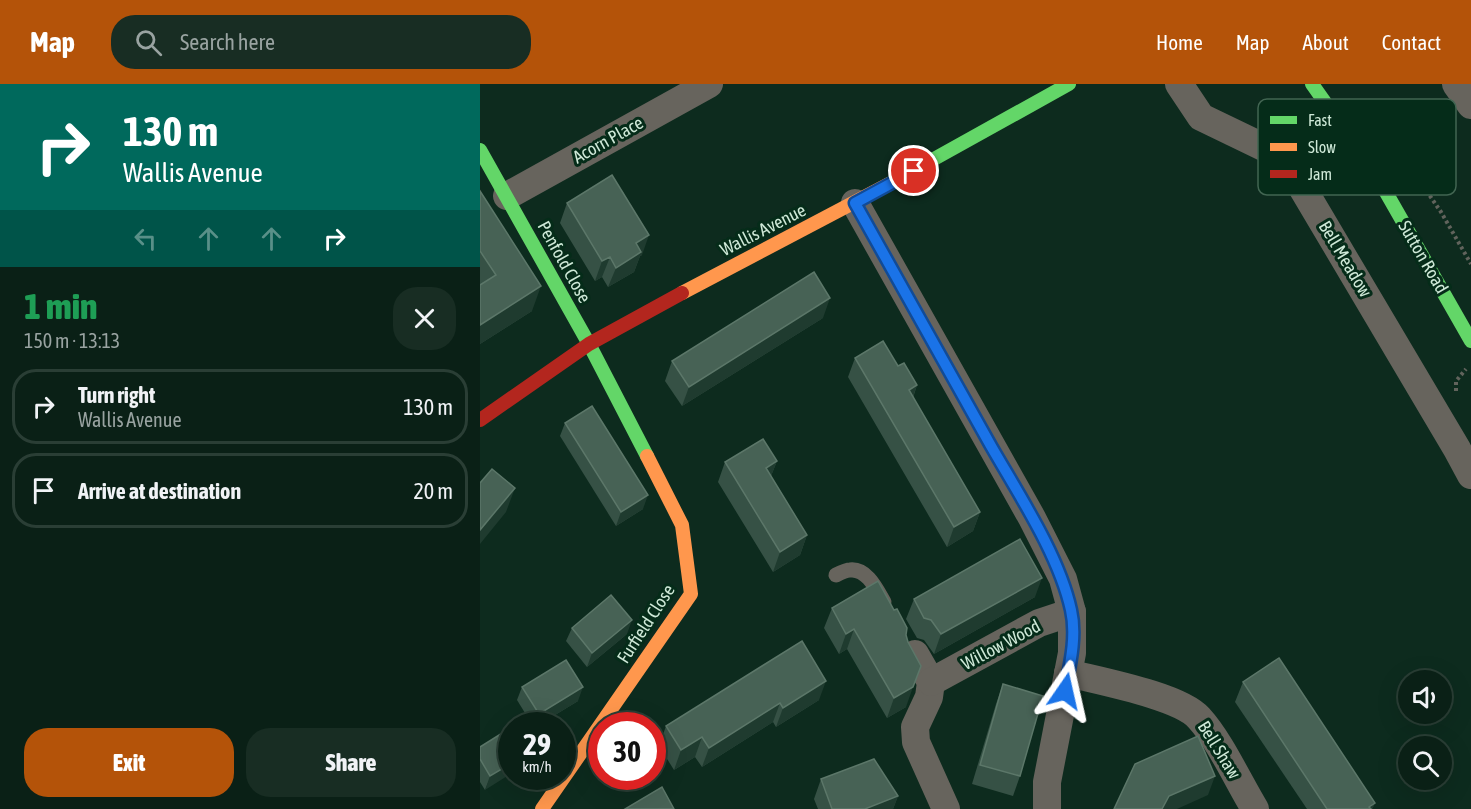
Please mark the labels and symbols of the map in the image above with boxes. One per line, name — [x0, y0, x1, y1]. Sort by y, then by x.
legend — [1258, 99, 1456, 195]
text: Fast — [1308, 111, 1332, 129]
street label: Acorn Place — [569, 112, 647, 167]
text: Slow — [1308, 138, 1336, 156]
pin — [888, 145, 939, 196]
text: Jam — [1308, 165, 1332, 183]
street label: Wallis Avenue — [716, 199, 809, 260]
street label: Penfold Close — [533, 217, 595, 306]
street label: Bell Meadow — [1315, 217, 1376, 301]
street label: Sutton Road — [1394, 217, 1453, 297]
street label: Furfield Close — [612, 580, 679, 667]
street label: Willow Wood — [958, 615, 1044, 674]
position arrow — [1033, 659, 1097, 723]
speed limit sign: 30 — [588, 712, 666, 790]
street label: Bell Shaw — [1194, 717, 1245, 783]

